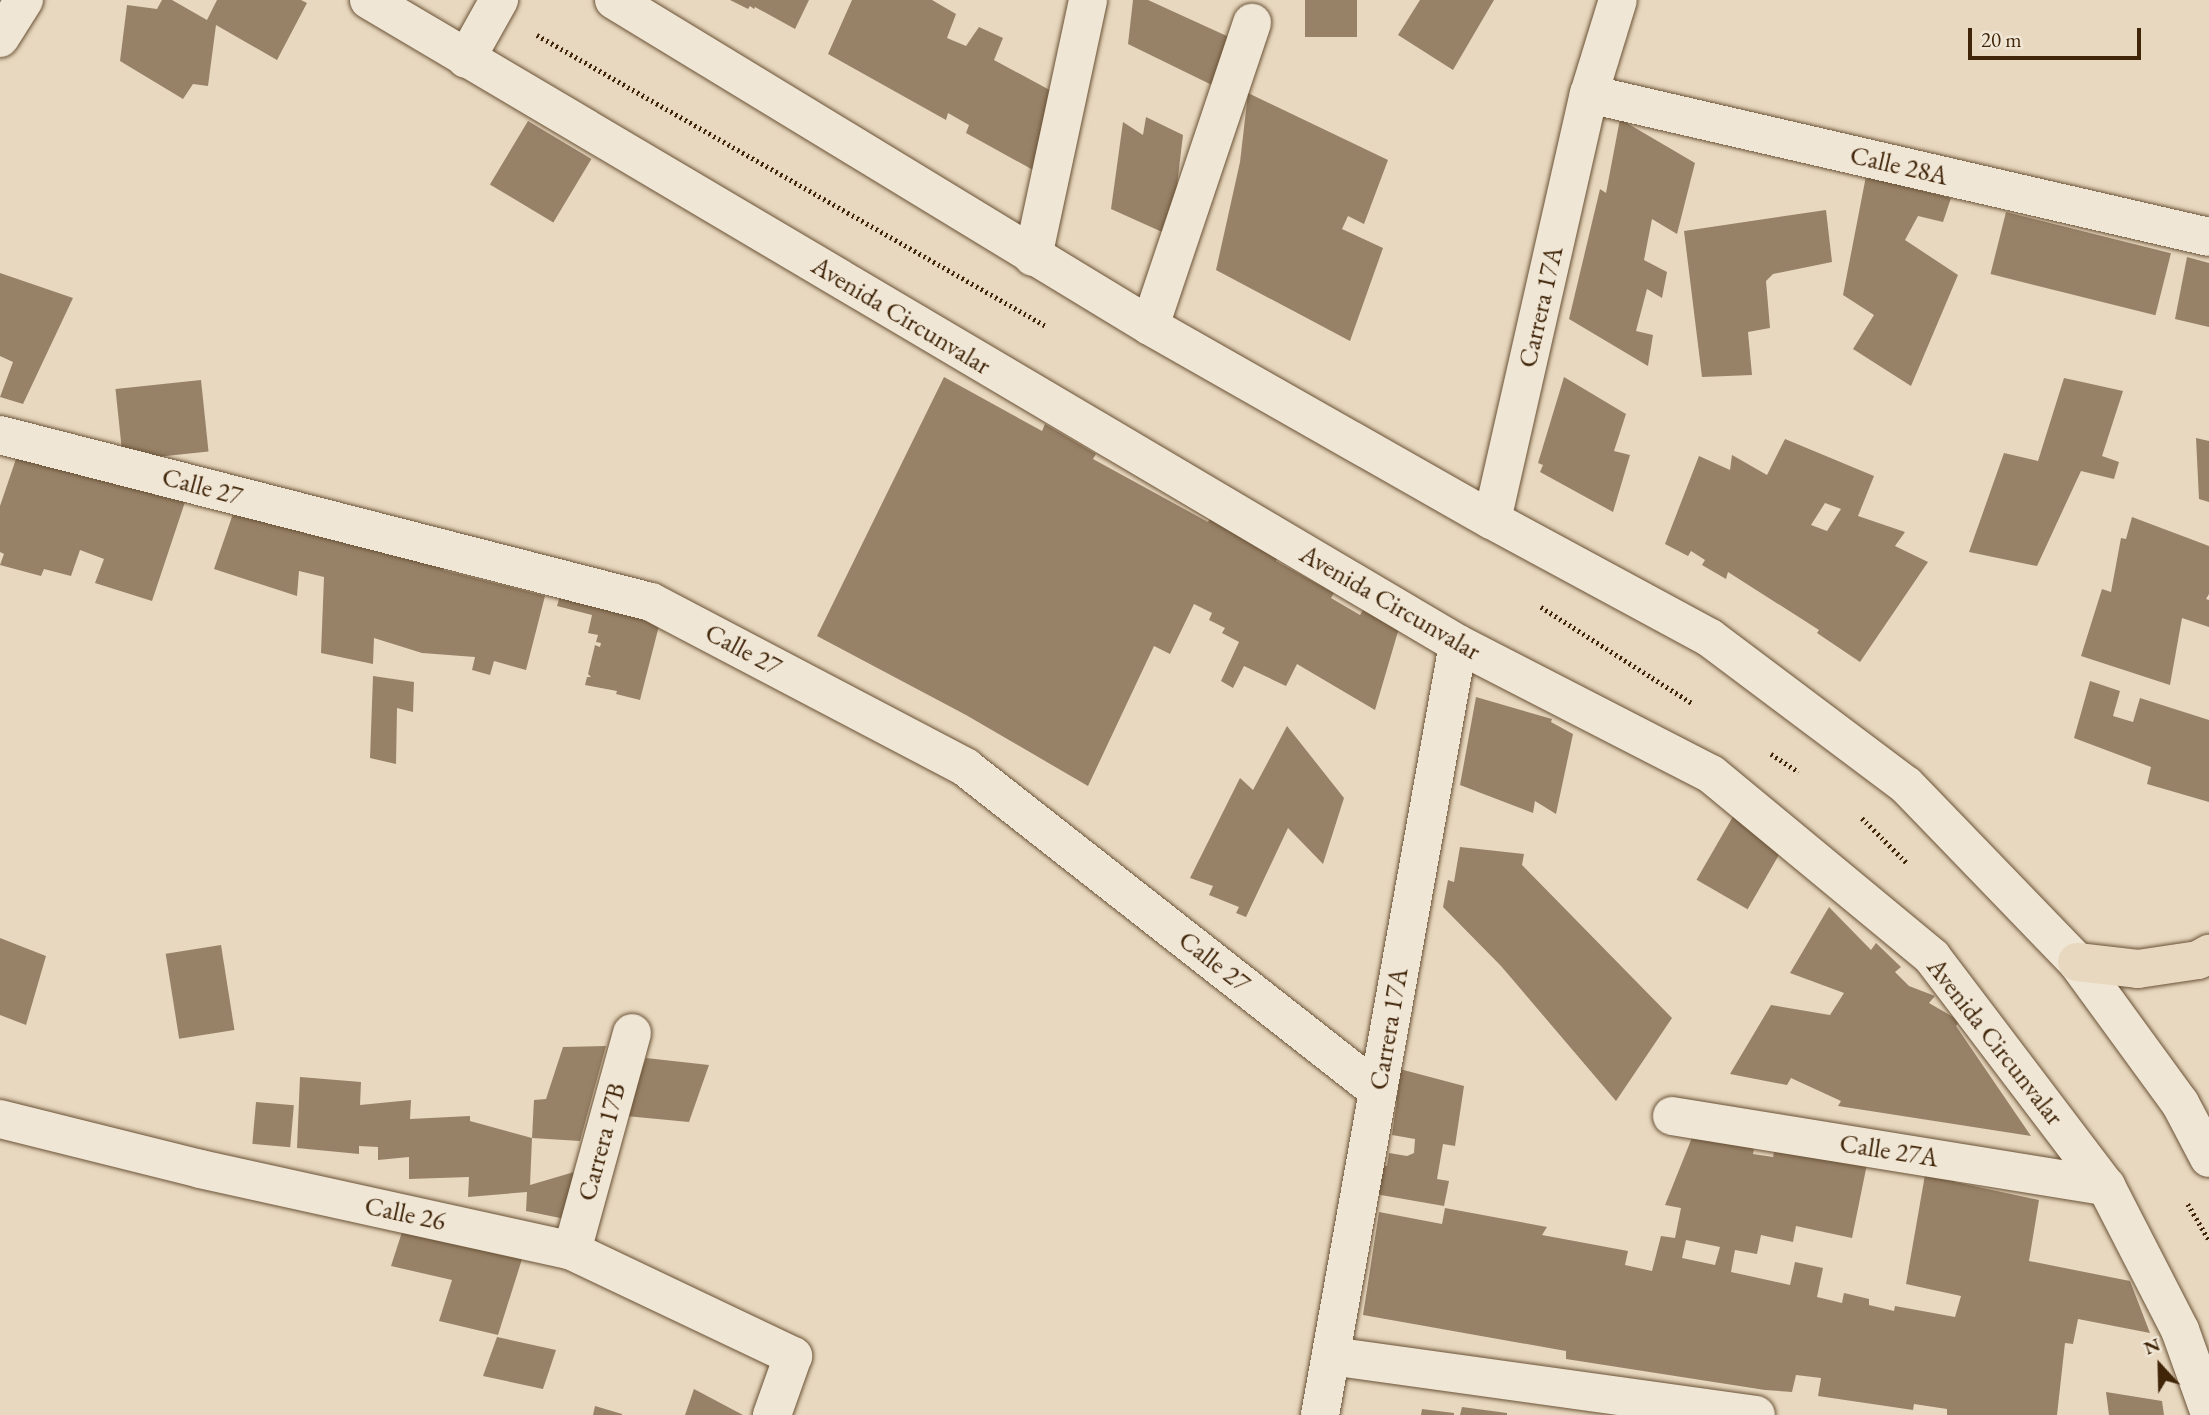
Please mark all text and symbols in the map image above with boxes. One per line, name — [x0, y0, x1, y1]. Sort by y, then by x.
scale bar — [1971, 14, 2144, 58]
text: 20 m — [1981, 26, 2022, 53]
street label: Calle 28A — [1847, 140, 1951, 192]
street label: Carrera 17A — [1512, 243, 1570, 371]
street label: Avenida Circunvalar — [806, 250, 996, 382]
street label: Calle 27 — [159, 461, 245, 513]
street label: Avenida Circunvalar — [1294, 539, 1486, 667]
street label: Calle 27 — [700, 617, 786, 683]
street label: Calle 27 — [1172, 925, 1256, 999]
street label: Avenida Circunvalar — [1920, 952, 2070, 1132]
street label: Carrera 17A — [1363, 965, 1415, 1093]
street label: Carrera 17B — [571, 1080, 633, 1204]
street label: Calle 27A — [1837, 1128, 1941, 1174]
street label: Calle 26 — [362, 1190, 448, 1238]
north arrow — [2125, 1331, 2195, 1401]
text: N — [2140, 1332, 2164, 1361]

